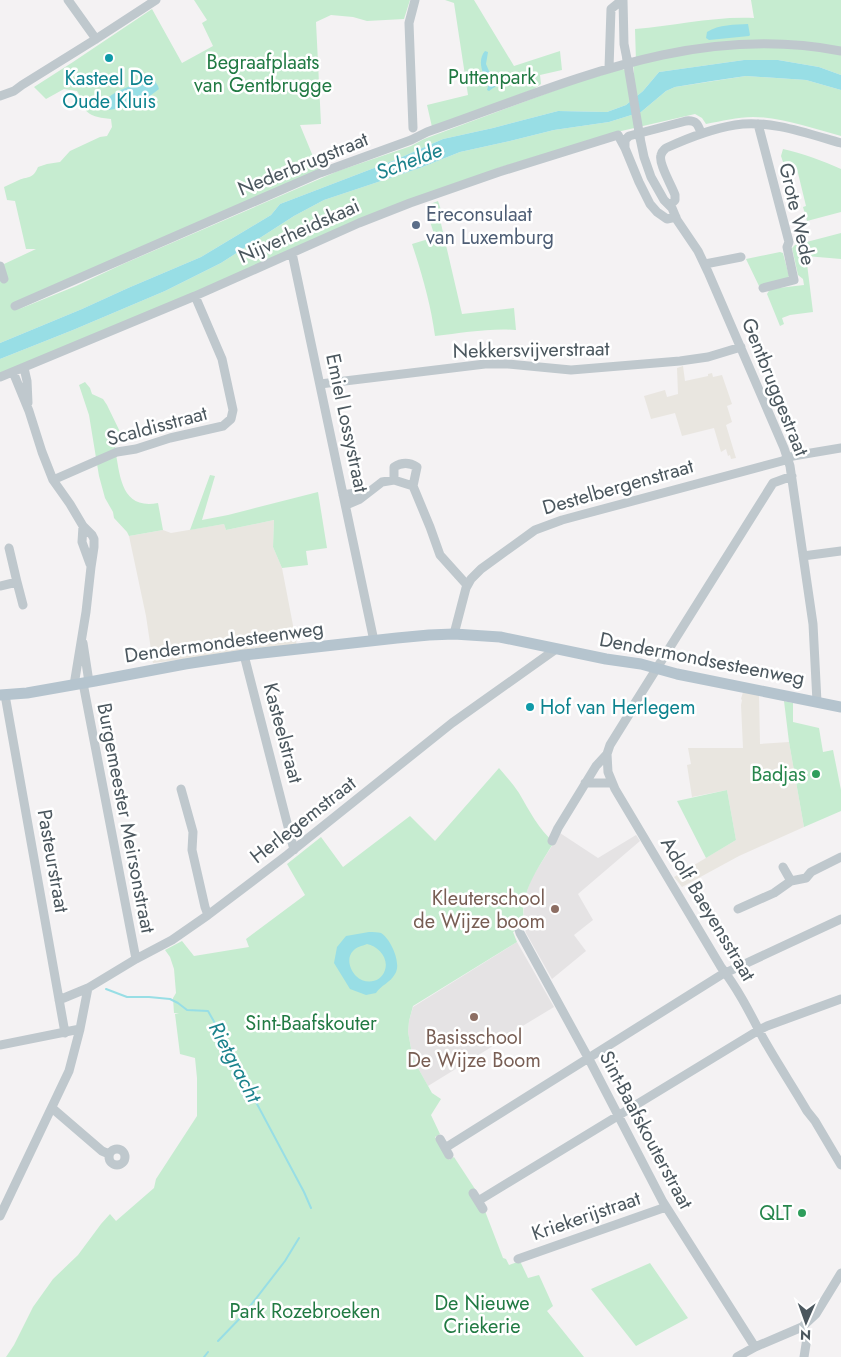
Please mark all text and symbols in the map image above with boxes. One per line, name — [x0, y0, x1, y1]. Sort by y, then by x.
park label: Begraafplaats van Gentbrugge — [194, 48, 332, 100]
marker: Kasteel De Oude Kluis — [103, 52, 115, 64]
park label: Puttenpark — [448, 63, 536, 92]
place label: Kasteel De Oude Kluis — [62, 64, 156, 116]
street label: Nederbrugstraat — [233, 125, 373, 203]
water label: Schelde — [371, 134, 447, 187]
street label: Grote Wede — [771, 160, 823, 268]
street label: Nijverheidskaai — [234, 191, 364, 271]
place label: Ereconsulaat van Luxemburg — [426, 200, 554, 252]
marker: Ereconsulaat van Luxemburg — [410, 219, 422, 231]
street label: Gentbruggestraat — [734, 314, 816, 461]
street label: Nekkersvijverstraat — [452, 334, 610, 366]
street label: Emiel Lossystraat — [318, 351, 376, 495]
street label: Scaldisstraat — [103, 399, 211, 453]
street label: Destelbergenstraat — [539, 452, 697, 522]
street label: Dendermondesteenweg — [123, 614, 325, 670]
street label: Dendermondsesteenweg — [597, 625, 807, 693]
street label: Kasteelstraat — [256, 680, 310, 787]
place label: Hof van Herlegem — [540, 693, 696, 722]
street label: Burgemeester Meirsonstraat — [89, 700, 163, 936]
marker: Hof van Herlegem — [524, 701, 536, 713]
place label: Badjas — [751, 760, 806, 789]
marker: Badjas — [810, 768, 822, 780]
street label: Herlegemstraat — [244, 769, 362, 871]
street label: Pasteurstraat — [30, 807, 76, 915]
street label: Adolf Baeyensstraat — [653, 831, 763, 987]
place label: Kleuterschool de Wijze boom — [413, 884, 545, 936]
marker: Kleuterschool de Wijze boom — [549, 903, 561, 915]
park label: Sint-Baafskouter — [245, 1009, 377, 1038]
marker: Basisschool De Wijze Boom — [468, 1011, 480, 1023]
water label: Rietgracht — [201, 1016, 269, 1109]
place label: Basisschool De Wijze Boom — [407, 1023, 541, 1075]
street label: Sint-Baafskouterstraat — [592, 1046, 700, 1214]
street label: Kriekerijstraat — [528, 1184, 644, 1248]
place label: QLT — [759, 1199, 793, 1228]
marker: QLT — [796, 1207, 808, 1219]
park label: De Nieuwe Criekerie — [435, 1289, 530, 1341]
park label: Park Rozebroeken — [229, 1297, 381, 1326]
north arrow — [781, 1297, 831, 1347]
text: N — [800, 1325, 811, 1345]

